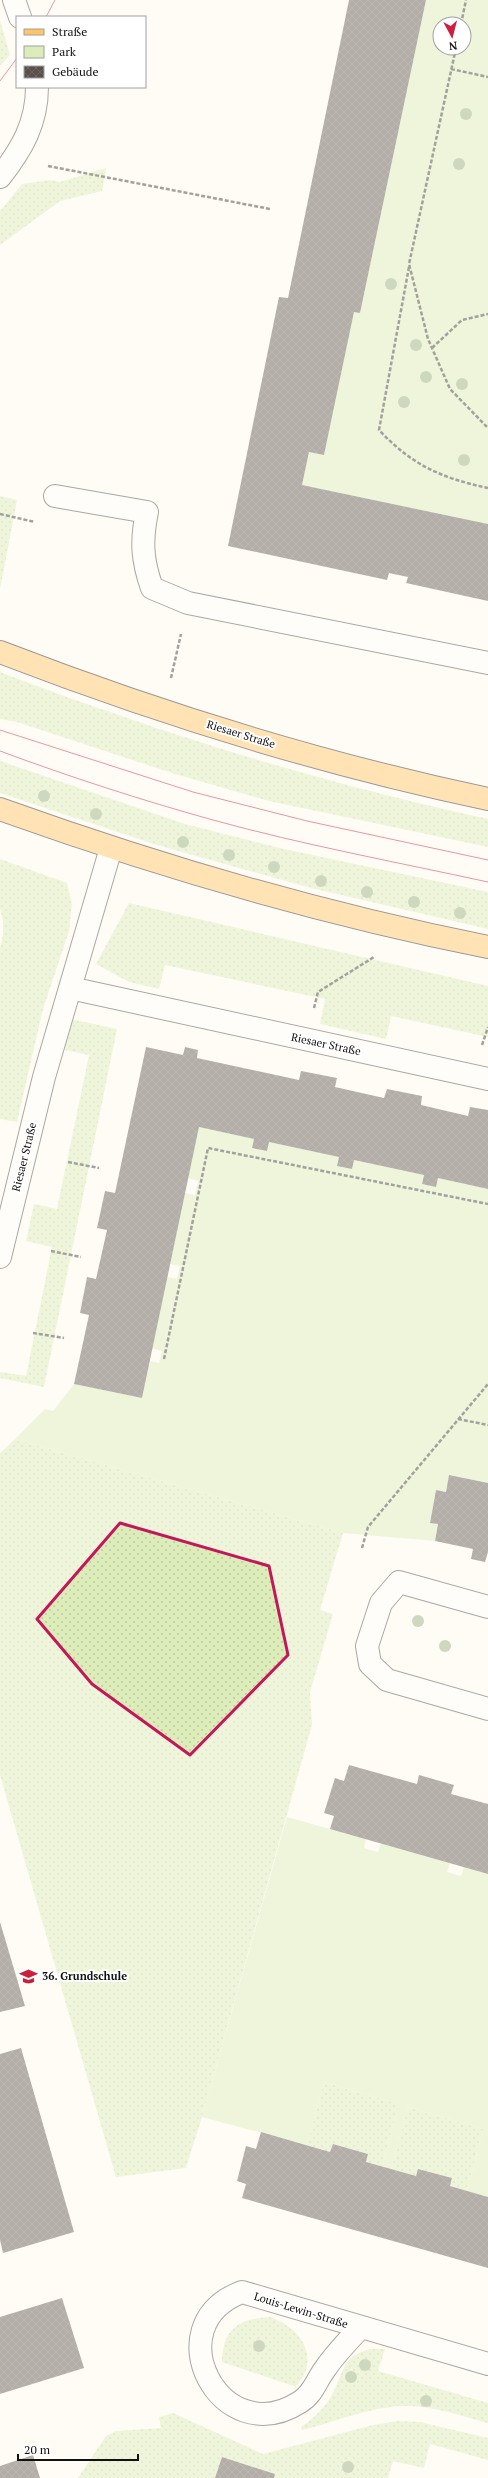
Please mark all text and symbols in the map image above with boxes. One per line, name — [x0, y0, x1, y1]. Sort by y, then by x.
legend — [16, 16, 146, 88]
north arrow — [432, 16, 472, 56]
text: Straße — [52, 24, 87, 39]
text: N — [448, 38, 458, 53]
text: Park — [52, 44, 77, 59]
text: Gebäude — [52, 64, 98, 79]
street label: Riesaer Straße — [205, 717, 277, 751]
street label: Riesaer Straße — [290, 1030, 363, 1058]
street label: Riesaer Straße — [9, 1120, 39, 1193]
school or university icon: 36. Grundschule — [19, 1966, 39, 1986]
place label: 36. Grundschule — [42, 1969, 127, 1983]
street label: Louis-Lewin-Straße — [252, 2289, 350, 2331]
scale bar — [18, 2436, 138, 2462]
text: 20 m — [24, 2442, 51, 2457]

